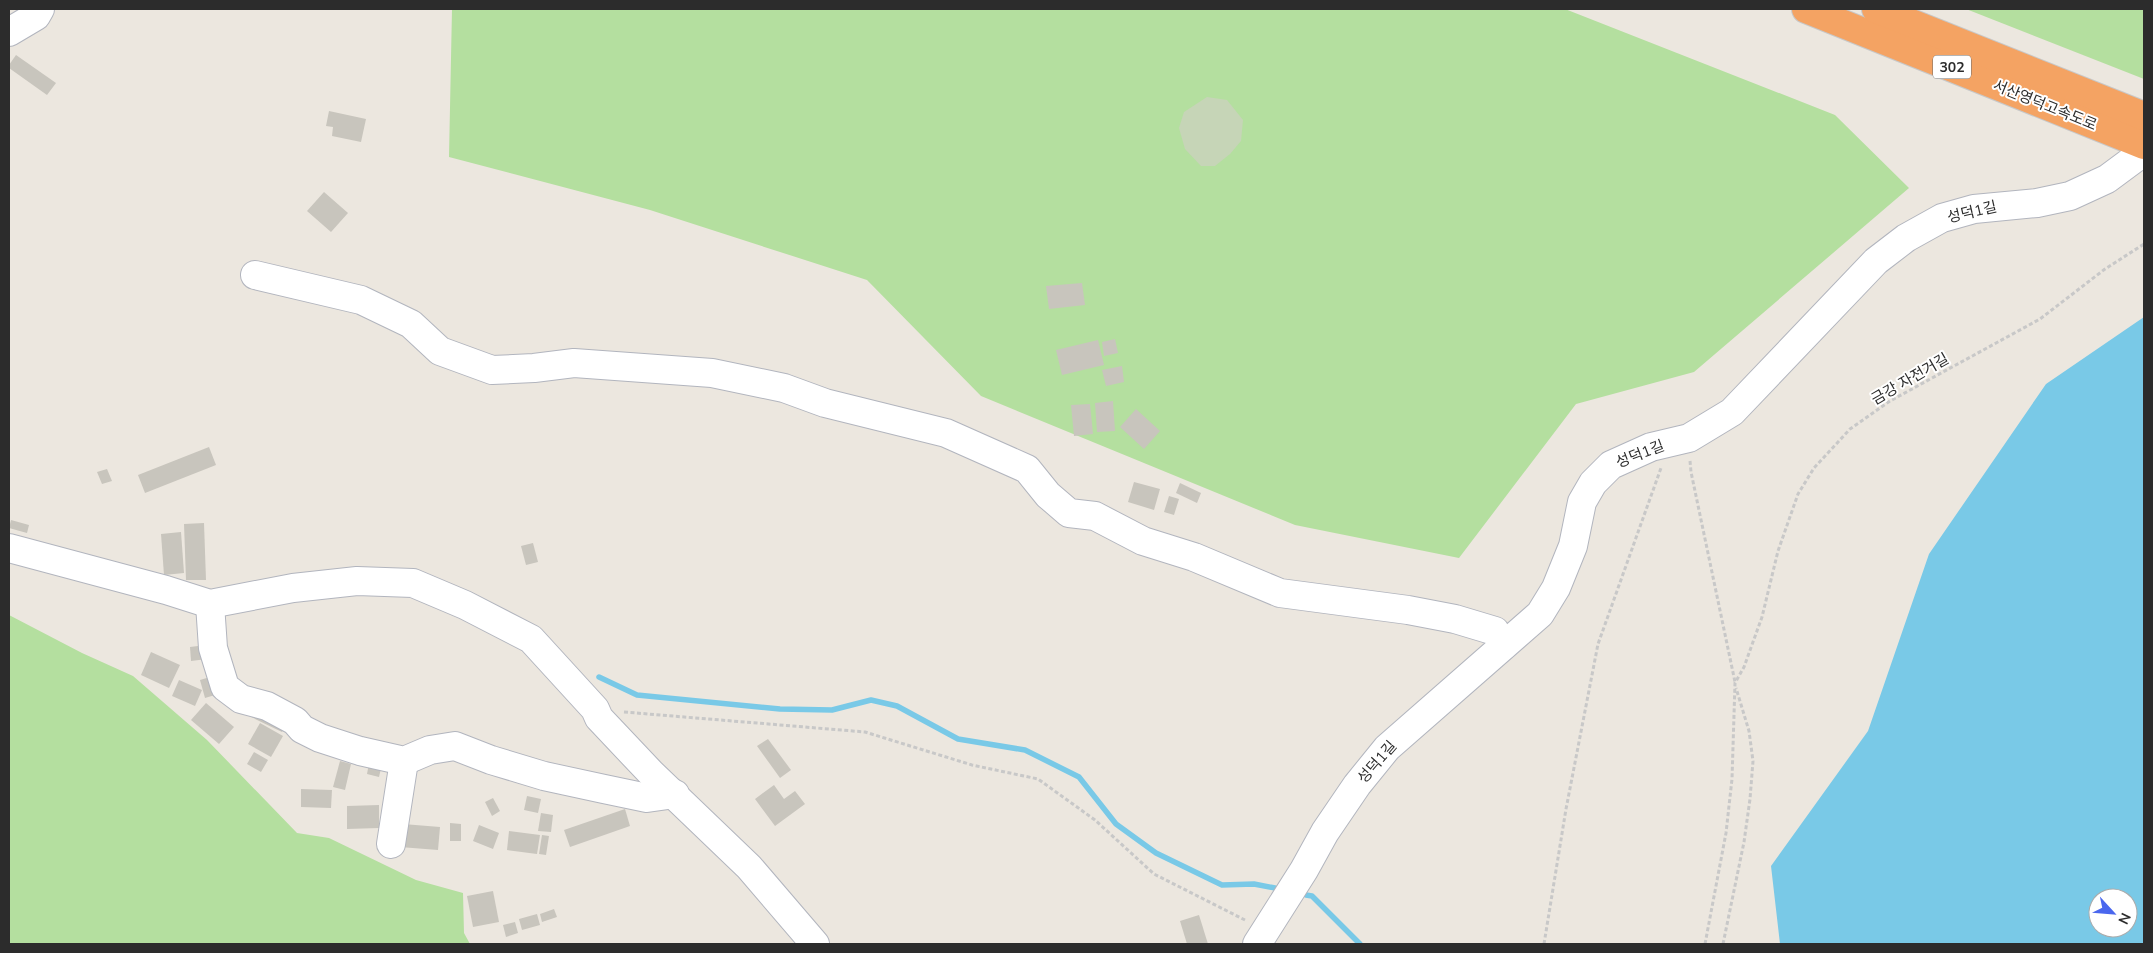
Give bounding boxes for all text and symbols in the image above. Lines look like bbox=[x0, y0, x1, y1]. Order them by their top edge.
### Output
road number: 302 bbox=[1933, 56, 1971, 78]
street label: 서산영덕고속도로 bbox=[1990, 75, 2100, 135]
street label: 성덕1길 bbox=[1945, 197, 1999, 227]
street label: 금강 자전거길 bbox=[1867, 349, 1953, 409]
street label: 성덕1길 bbox=[1613, 436, 1667, 472]
street label: 성덕1길 bbox=[1353, 736, 1401, 788]
north arrow bbox=[2088, 888, 2138, 938]
text: N bbox=[2113, 910, 2135, 927]

